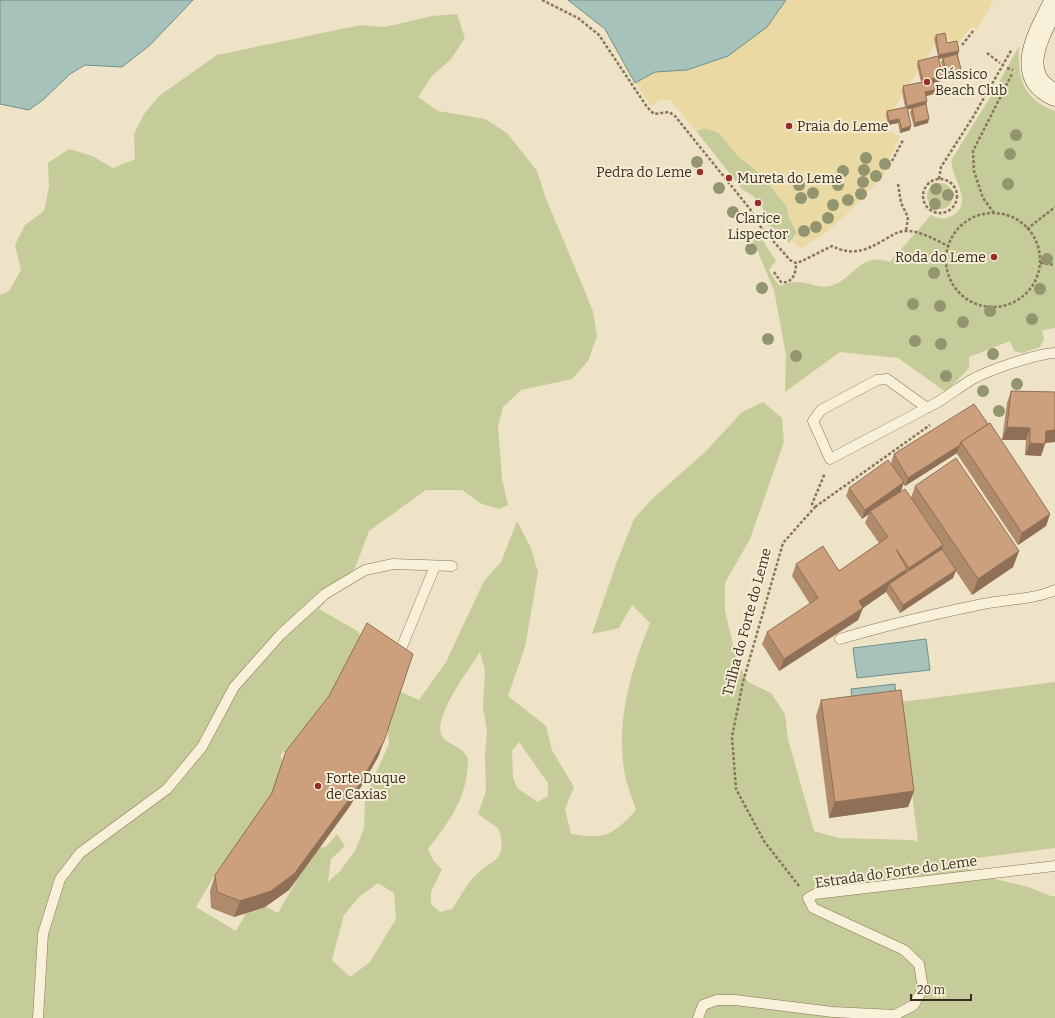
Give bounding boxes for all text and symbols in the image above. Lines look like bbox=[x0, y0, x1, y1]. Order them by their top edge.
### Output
place label: Clássico Beach Club bbox=[935, 66, 1007, 99]
marker: Clássico Beach Club bbox=[922, 77, 932, 87]
place label: Praia do Leme bbox=[797, 118, 888, 135]
marker: Praia do Leme bbox=[784, 121, 794, 131]
place label: Pedra do Leme bbox=[596, 164, 692, 181]
marker: Pedra do Leme bbox=[695, 167, 705, 177]
place label: Mureta do Leme bbox=[737, 170, 842, 187]
marker: Mureta do Leme bbox=[724, 173, 734, 183]
marker: Clarice Lispector bbox=[753, 198, 763, 208]
place label: Clarice Lispector bbox=[728, 210, 788, 243]
place label: Roda do Leme bbox=[895, 249, 986, 266]
marker: Roda do Leme bbox=[989, 252, 999, 262]
street label: Trilha do Forte do Leme bbox=[719, 546, 775, 698]
place label: Forte Duque de Caxias bbox=[326, 770, 406, 803]
marker: Forte Duque de Caxias bbox=[313, 781, 323, 791]
street label: Estrada do Forte do Leme bbox=[814, 852, 978, 892]
scale bar bbox=[911, 976, 971, 1002]
text: 20 m bbox=[917, 983, 946, 997]

